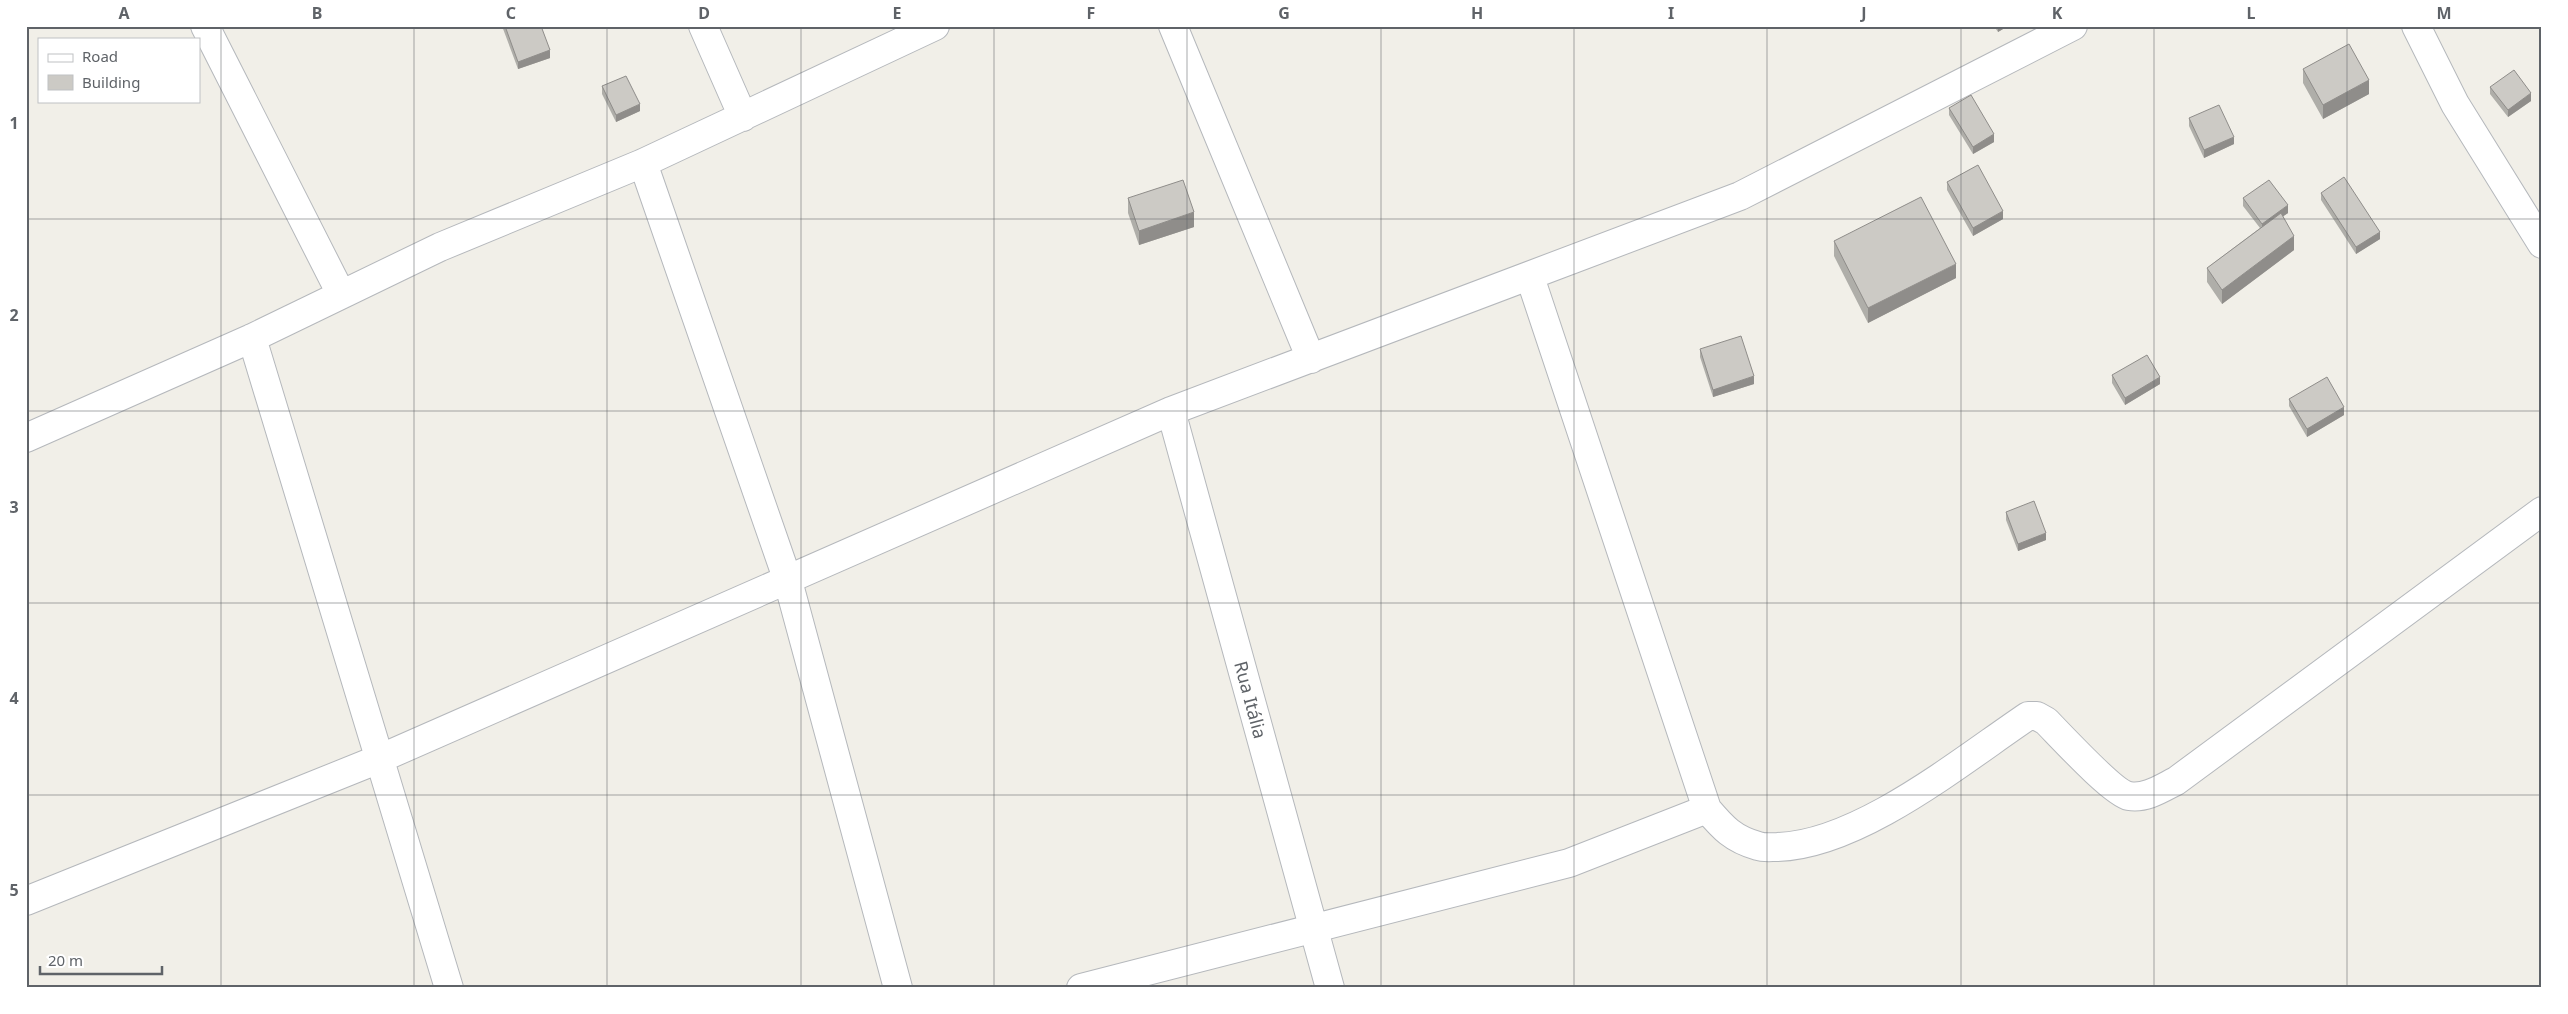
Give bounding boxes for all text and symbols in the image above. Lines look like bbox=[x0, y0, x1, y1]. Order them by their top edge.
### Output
text: A bbox=[118, 2, 130, 24]
text: B bbox=[312, 2, 322, 24]
text: C bbox=[506, 2, 516, 24]
text: D bbox=[698, 2, 710, 24]
text: E bbox=[893, 2, 902, 24]
text: F bbox=[1087, 2, 1095, 24]
text: G bbox=[1278, 2, 1290, 24]
text: H bbox=[1471, 2, 1483, 24]
text: I bbox=[1668, 2, 1674, 24]
text: J bbox=[1859, 2, 1867, 24]
text: K bbox=[2052, 2, 2063, 24]
text: L bbox=[2247, 2, 2256, 24]
text: M bbox=[2436, 2, 2452, 24]
legend bbox=[38, 38, 200, 102]
text: Road bbox=[82, 46, 118, 66]
text: Building bbox=[82, 72, 140, 92]
text: 1 bbox=[9, 112, 19, 134]
text: 2 bbox=[9, 304, 19, 326]
text: 3 bbox=[9, 496, 19, 518]
street label: Rua Itália bbox=[1229, 658, 1273, 741]
text: 4 bbox=[9, 687, 19, 709]
text: 5 bbox=[9, 879, 19, 901]
scale bar bbox=[40, 944, 162, 976]
text: 20 m bbox=[48, 950, 83, 970]

